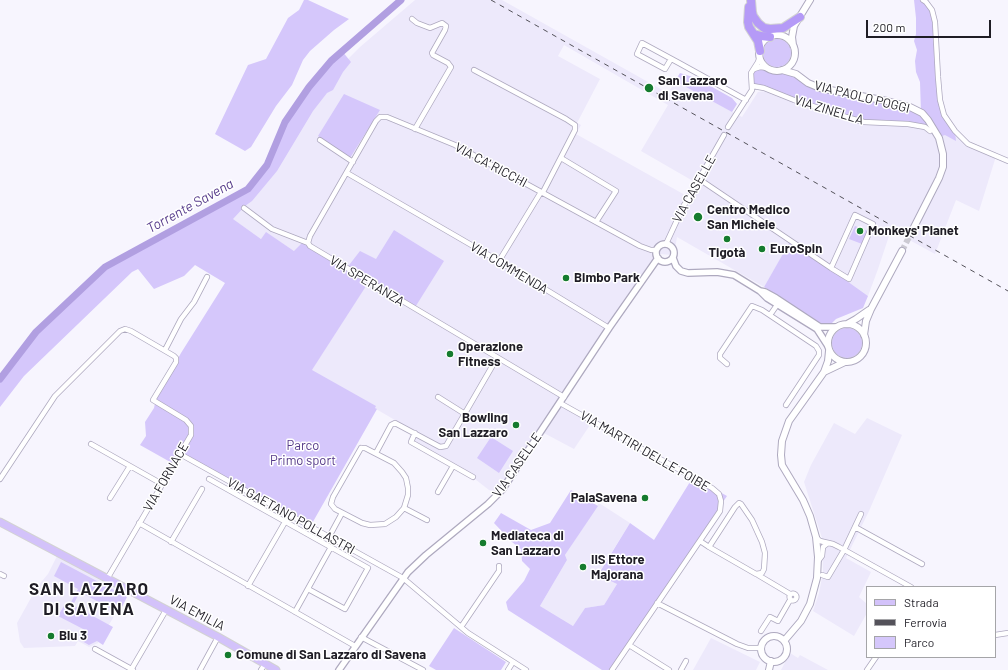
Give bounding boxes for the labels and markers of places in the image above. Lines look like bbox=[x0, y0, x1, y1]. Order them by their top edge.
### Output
place label: San Lazzaro di Savena bbox=[658, 73, 727, 104]
marker: San Lazzaro di Savena bbox=[643, 82, 655, 94]
place label: Centro Medico San Michele bbox=[707, 202, 790, 233]
marker: Centro Medico San Michele bbox=[692, 211, 704, 223]
place label: Monkeys' Planet bbox=[868, 223, 959, 239]
marker: Monkeys' Planet bbox=[855, 226, 865, 236]
marker: Tigotà bbox=[722, 234, 732, 244]
place label: EuroSpin bbox=[770, 241, 822, 257]
marker: EuroSpin bbox=[757, 244, 767, 254]
place label: Tigotà bbox=[709, 245, 745, 261]
place label: Bimbo Park bbox=[574, 270, 640, 286]
marker: Bimbo Park bbox=[561, 273, 571, 283]
place label: Operazione Fitness bbox=[458, 339, 523, 370]
marker: Operazione Fitness bbox=[445, 349, 455, 359]
place label: Bowling San Lazzaro bbox=[439, 410, 508, 441]
marker: Bowling San Lazzaro bbox=[511, 420, 521, 430]
place label: PalaSavena bbox=[571, 490, 637, 506]
marker: PalaSavena bbox=[640, 493, 650, 503]
place label: Mediateca di San Lazzaro bbox=[491, 528, 564, 559]
marker: Mediateca di San Lazzaro bbox=[478, 538, 488, 548]
place label: IIS Ettore Majorana bbox=[591, 552, 645, 583]
marker: IIS Ettore Majorana bbox=[578, 562, 588, 572]
place label: Blu 3 bbox=[59, 628, 87, 644]
marker: Blu 3 bbox=[46, 631, 56, 641]
place label: Comune di San Lazzaro di Savena bbox=[236, 647, 426, 663]
marker: Comune di San Lazzaro di Savena bbox=[223, 650, 233, 660]

